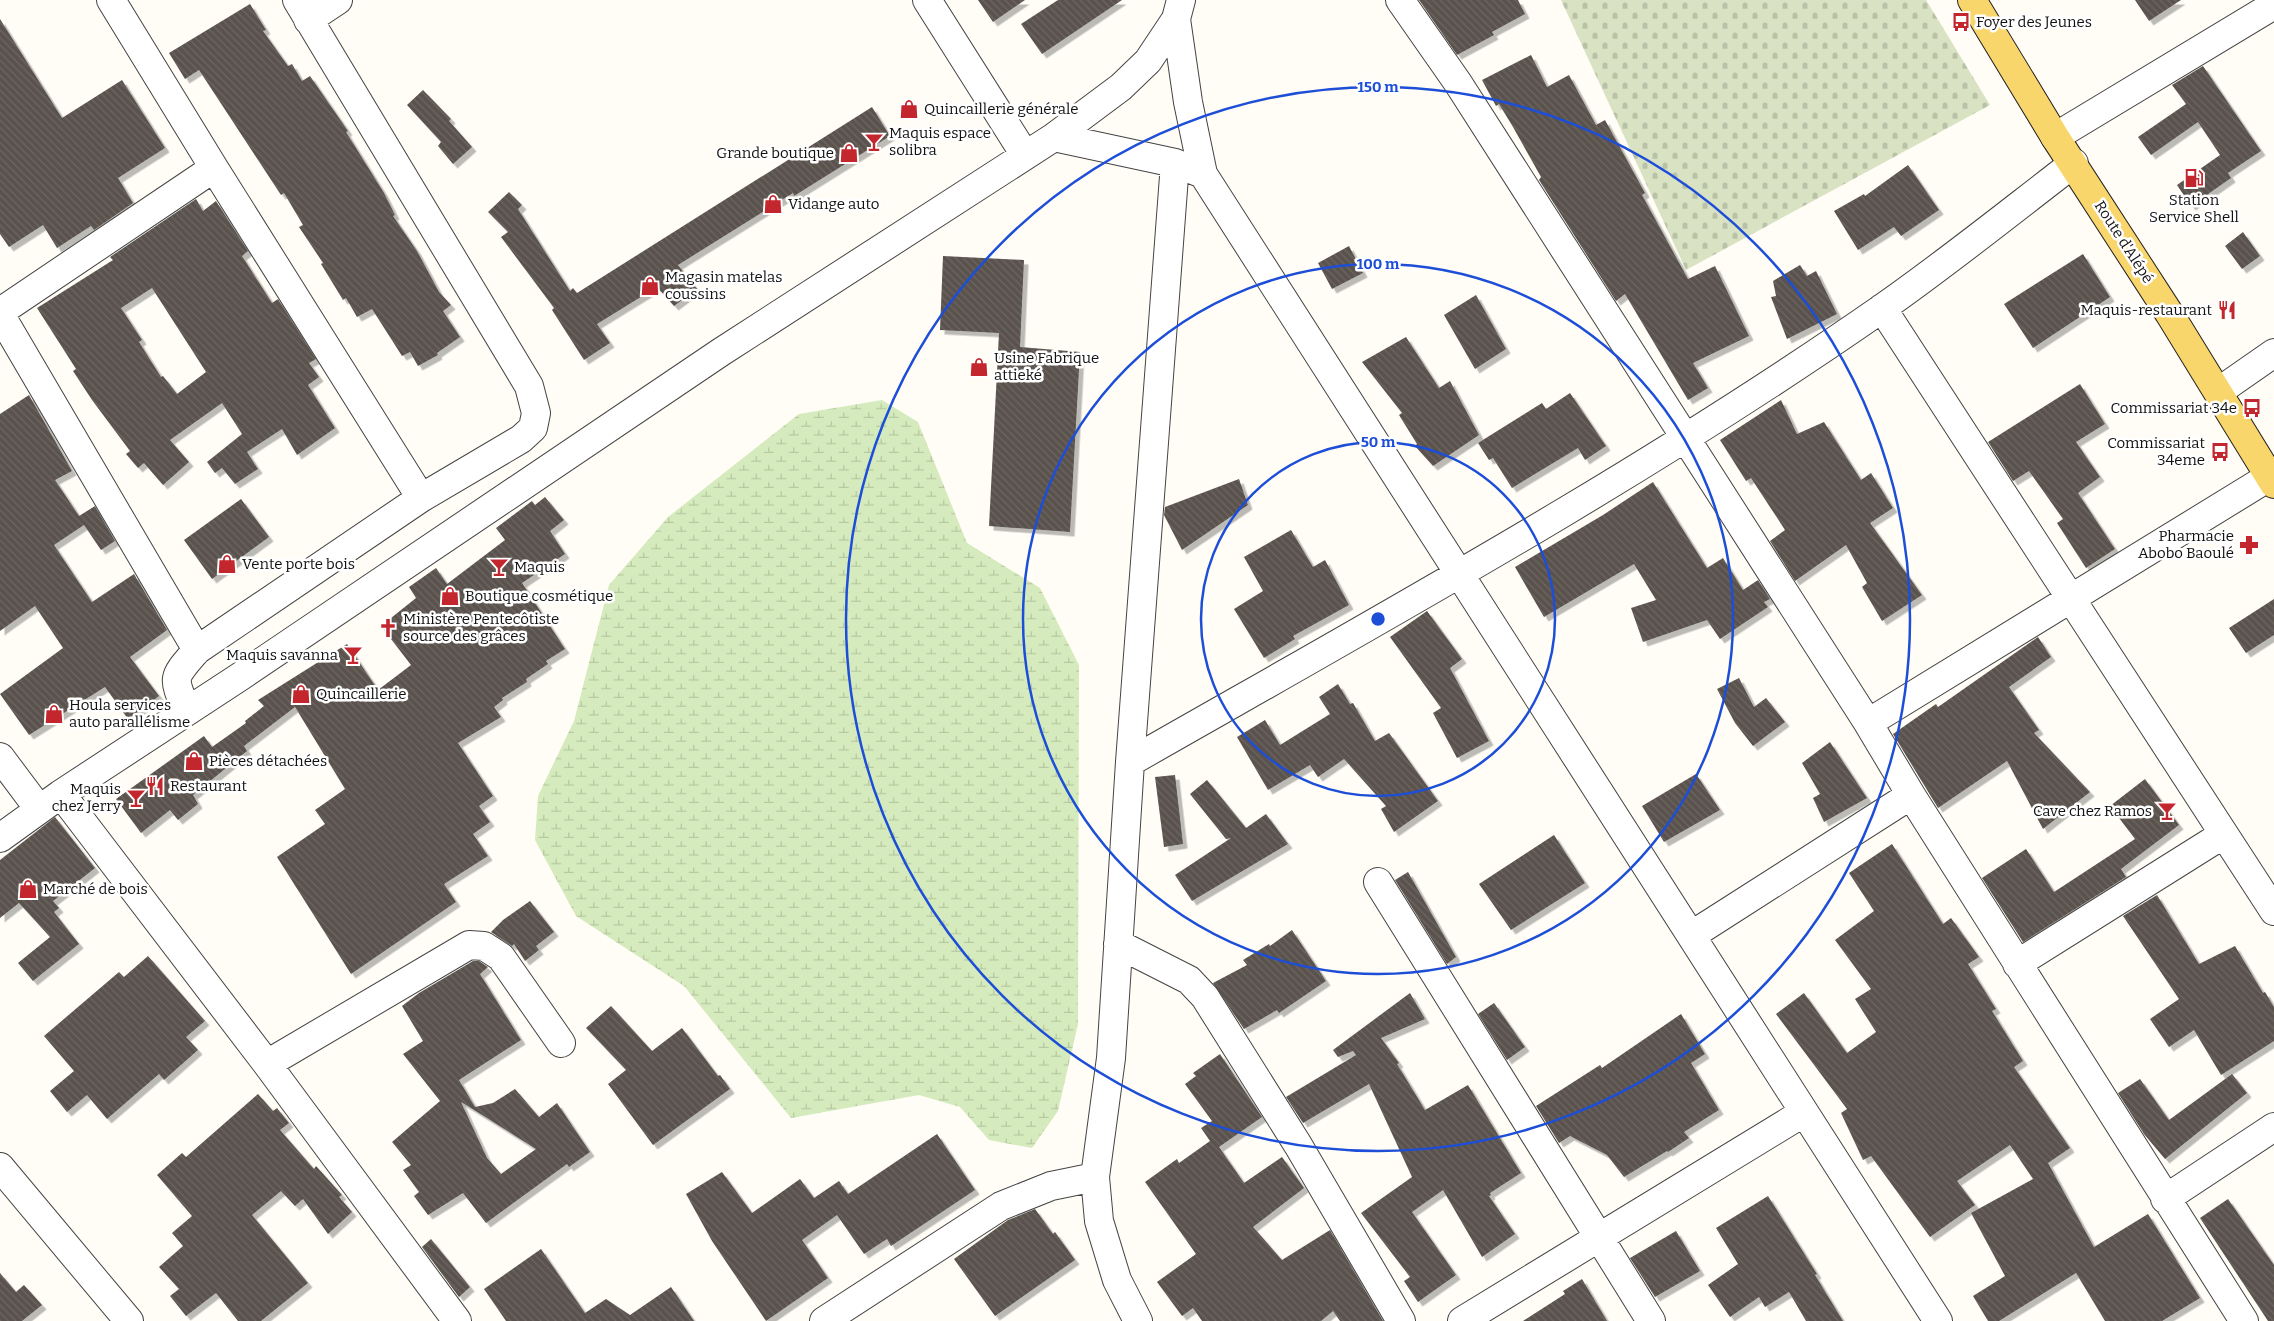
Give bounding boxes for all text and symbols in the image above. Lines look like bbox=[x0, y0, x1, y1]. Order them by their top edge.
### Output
bus stop icon: Foyer des Jeunes bbox=[1950, 11, 1972, 33]
place label: Foyer des Jeunes bbox=[1976, 13, 2092, 31]
text: 150 m bbox=[1357, 78, 1399, 96]
shop icon: Quincaillerie générale bbox=[898, 98, 920, 120]
place label: Quincaillerie générale bbox=[924, 100, 1078, 118]
place label: Maquis espace solibra bbox=[889, 124, 991, 159]
bar icon: Maquis espace solibra bbox=[863, 131, 885, 153]
shop icon: Grande boutique bbox=[838, 142, 860, 164]
place label: Grande boutique bbox=[716, 144, 834, 162]
fuel station icon: Station Service Shell bbox=[2183, 167, 2205, 189]
place label: Station Service Shell bbox=[2149, 191, 2239, 226]
shop icon: Vidange auto bbox=[762, 193, 784, 215]
place label: Vidange auto bbox=[788, 195, 879, 213]
street label: Route d'Alépé bbox=[2091, 197, 2157, 287]
text: 100 m bbox=[1357, 255, 1400, 273]
place label: Magasin matelas coussins bbox=[665, 268, 782, 303]
shop icon: Magasin matelas coussins bbox=[639, 275, 661, 297]
restaurant icon: Maquis-restaurant bbox=[2216, 299, 2238, 321]
place label: Maquis-restaurant bbox=[2080, 301, 2213, 319]
place label: Usine Fabrique attieké bbox=[994, 349, 1099, 384]
shop icon: Usine Fabrique attieké bbox=[968, 356, 990, 378]
bus stop icon: Commissariat 34e bbox=[2241, 397, 2263, 419]
place label: Commissariat 34e bbox=[2111, 399, 2237, 417]
text: 50 m bbox=[1361, 433, 1396, 451]
place label: Commissariat 34eme bbox=[2107, 434, 2206, 469]
bus stop icon: Commissariat 34eme bbox=[2209, 441, 2231, 463]
place label: Pharmacie Abobo Baoulé bbox=[2138, 527, 2234, 562]
pharmacy icon: Pharmacie Abobo Baoulé bbox=[2238, 534, 2260, 556]
shop icon: Vente porte bois bbox=[216, 553, 238, 575]
place label: Vente porte bois bbox=[242, 555, 355, 573]
bar icon: Maquis bbox=[488, 556, 510, 578]
place label: Maquis bbox=[514, 558, 565, 576]
shop icon: Boutique cosmétique bbox=[439, 585, 461, 607]
place label: Boutique cosmétique bbox=[465, 587, 613, 605]
place label: Ministère Pentecôtiste source des grâces bbox=[403, 610, 559, 645]
centre of rings bbox=[1369, 610, 1387, 628]
church icon: Ministère Pentecôtiste source des grâces bbox=[377, 617, 399, 639]
bar icon: Maquis savanna bbox=[342, 644, 364, 666]
place label: Maquis savanna bbox=[226, 646, 338, 664]
shop icon: Quincaillerie bbox=[290, 683, 312, 705]
place label: Quincaillerie bbox=[316, 685, 406, 703]
place label: Houla services auto parallélisme bbox=[69, 696, 190, 731]
shop icon: Houla services auto parallélisme bbox=[43, 703, 65, 725]
shop icon: Pièces détachées bbox=[183, 750, 205, 772]
place label: Pièces détachées bbox=[209, 752, 327, 770]
restaurant icon: Restaurant bbox=[144, 775, 166, 797]
place label: Restaurant bbox=[170, 777, 248, 795]
place label: Maquis chez Jerry bbox=[52, 780, 121, 815]
bar icon: Maquis chez Jerry bbox=[125, 787, 147, 809]
bar icon: Cave chez Ramos bbox=[2156, 800, 2178, 822]
place label: Cave chez Ramos bbox=[2033, 802, 2152, 820]
shop icon: Marché de bois bbox=[17, 878, 39, 900]
place label: Marché de bois bbox=[43, 880, 148, 898]

